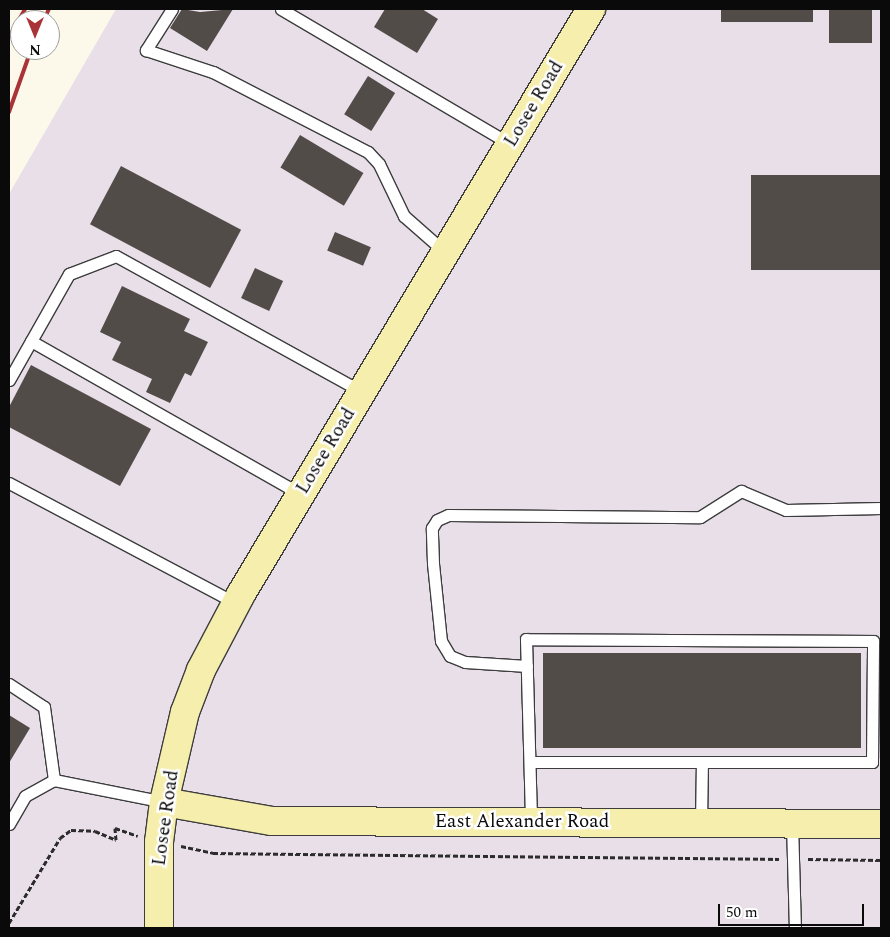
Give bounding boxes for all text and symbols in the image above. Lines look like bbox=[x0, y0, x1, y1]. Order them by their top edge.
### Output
north arrow bbox=[10, 10, 60, 60]
text: N bbox=[29, 39, 41, 60]
street label: Losee Road bbox=[499, 57, 569, 151]
street label: Losee Road bbox=[291, 404, 361, 498]
street label: Losee Road bbox=[148, 769, 184, 867]
street label: East Alexander Road bbox=[435, 811, 609, 833]
scale bar bbox=[720, 894, 866, 926]
text: 50 m bbox=[726, 901, 758, 924]

